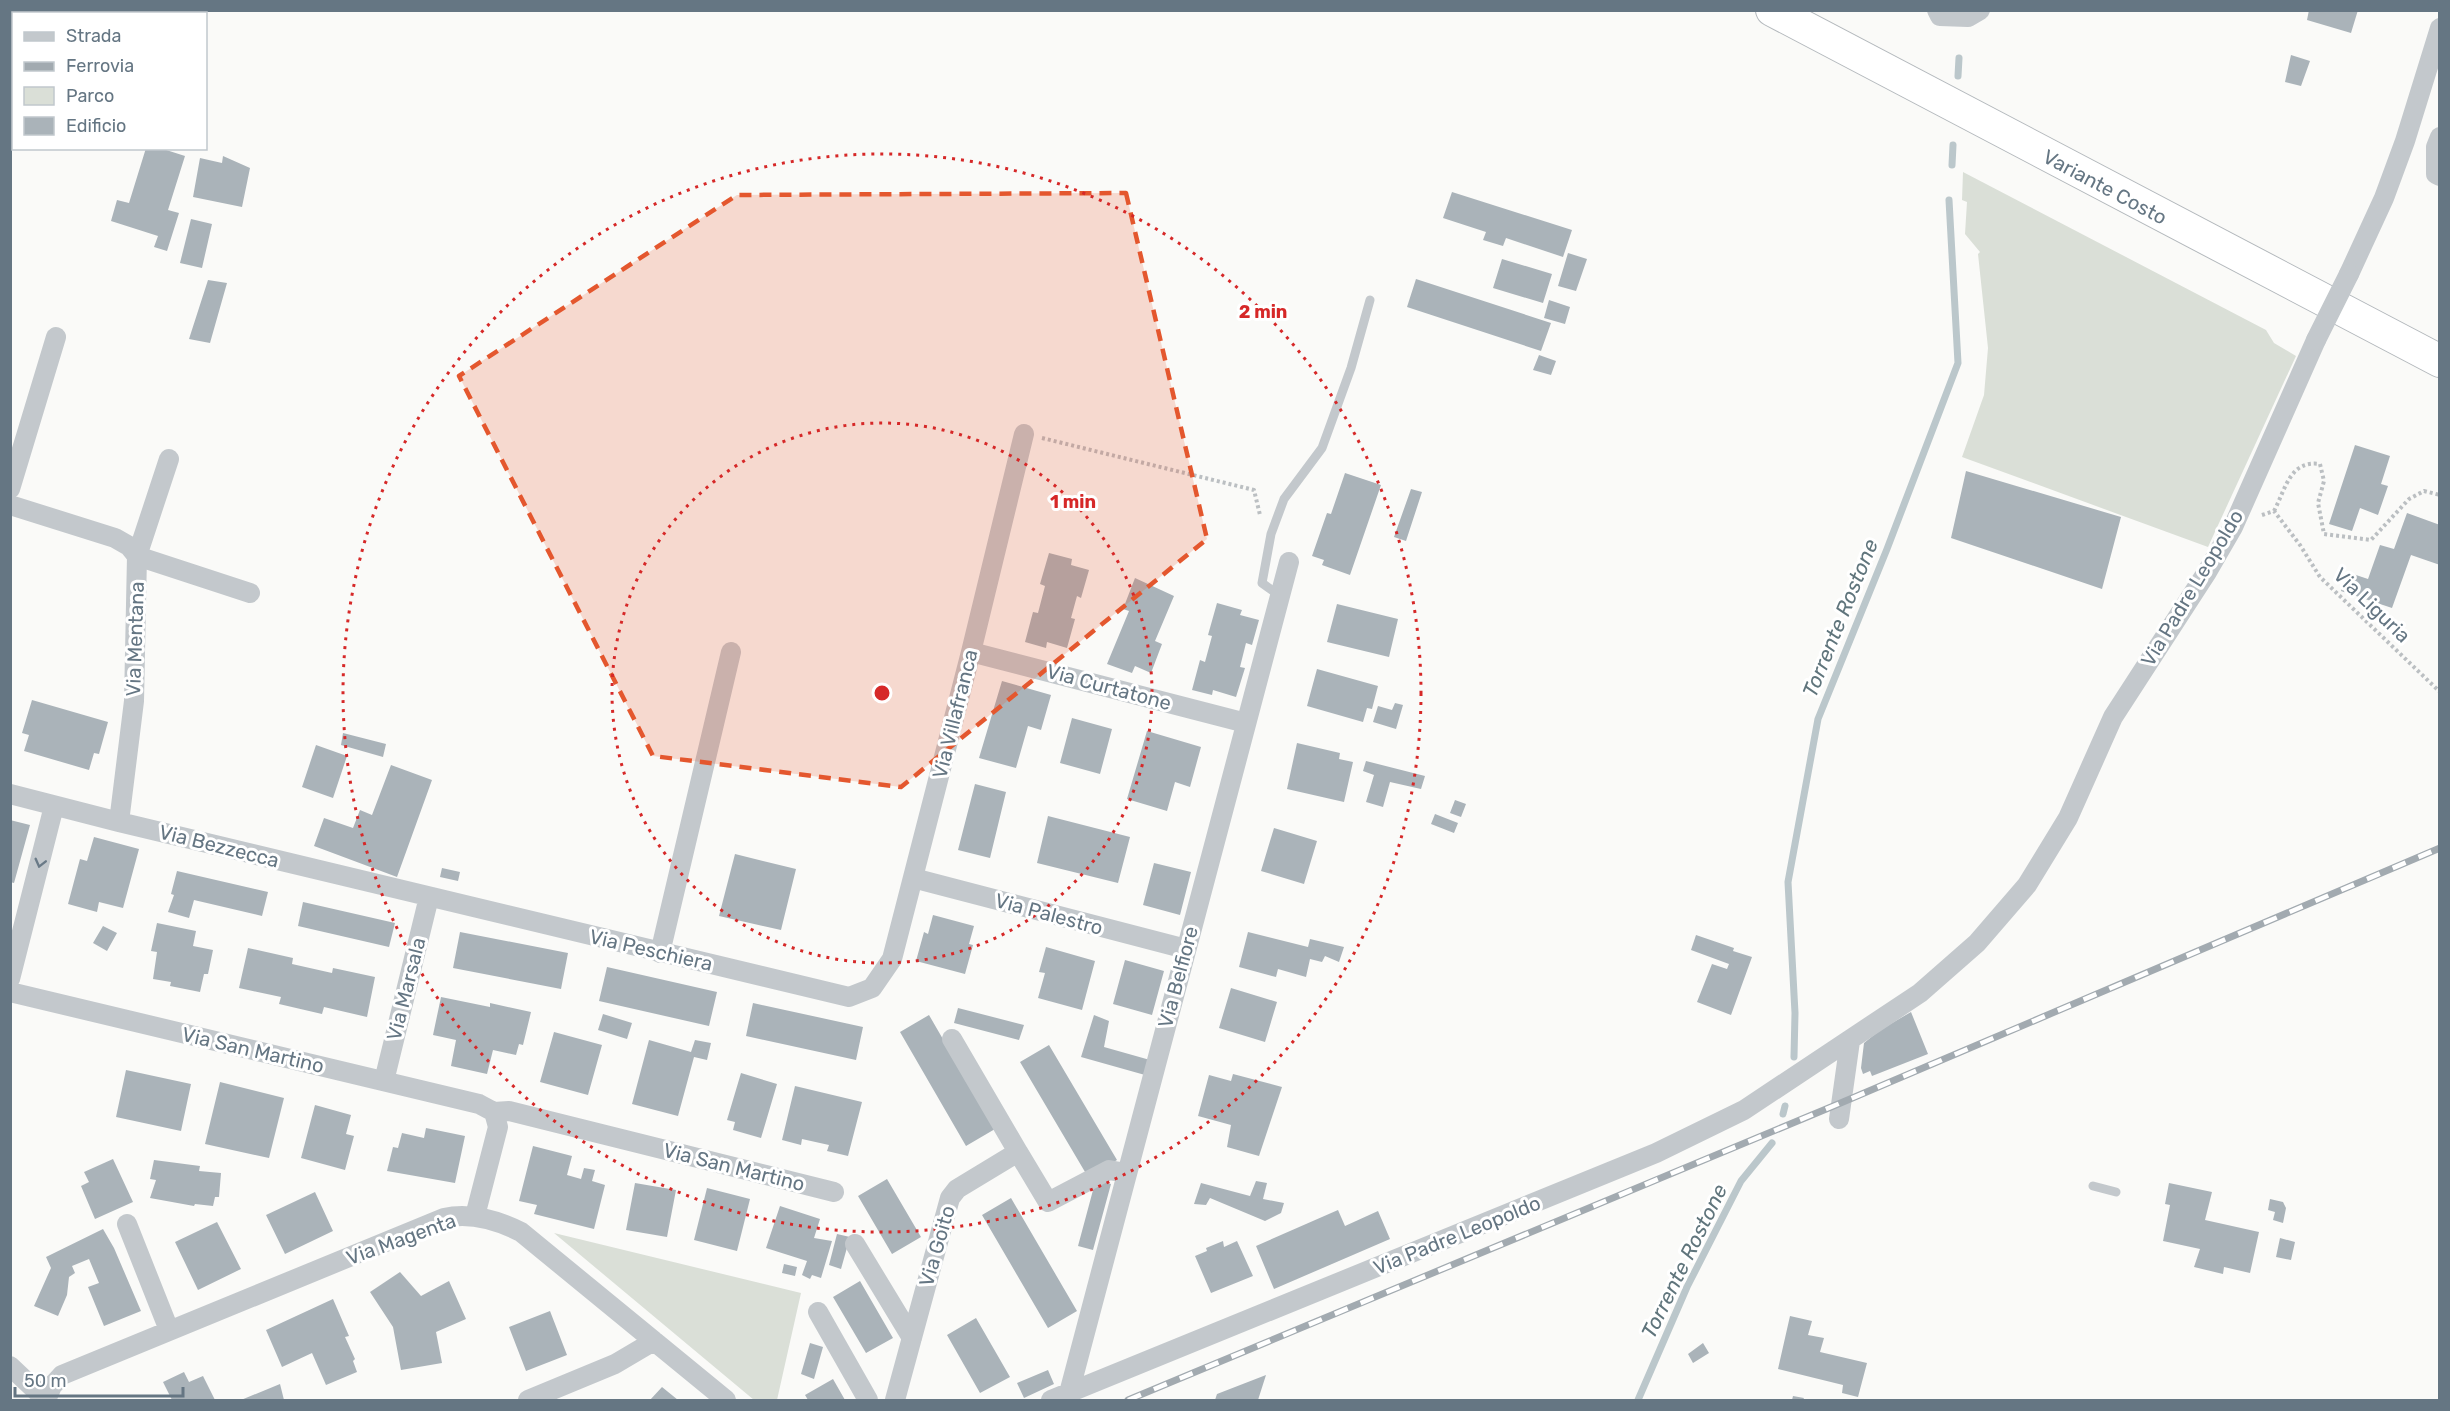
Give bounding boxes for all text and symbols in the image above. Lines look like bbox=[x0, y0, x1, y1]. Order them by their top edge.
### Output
legend bbox=[12, 12, 207, 150]
text: Strada bbox=[66, 25, 122, 47]
text: Ferrovia bbox=[66, 55, 134, 77]
text: Parco bbox=[66, 85, 114, 107]
text: Edificio bbox=[66, 115, 126, 137]
street label: Variante Costo bbox=[2039, 144, 2171, 230]
text: 2 min bbox=[1239, 301, 1287, 323]
text: 1 min bbox=[1050, 491, 1096, 513]
street label: Via Padre Leopoldo bbox=[2136, 505, 2248, 671]
water label: Torrente Rostone bbox=[1797, 535, 1883, 701]
street label: Via Liguria bbox=[2329, 563, 2415, 647]
street label: Via Mentana bbox=[121, 581, 149, 697]
street label: Via Villafranca bbox=[927, 647, 983, 781]
street label: Via Curtatone bbox=[1044, 659, 1174, 715]
centre of rings bbox=[872, 683, 892, 703]
street label: Via Bezzecca bbox=[156, 819, 282, 873]
one-way arrow bbox=[35, 857, 47, 868]
street label: Via Palestro bbox=[993, 888, 1105, 940]
street label: Via Peschiera bbox=[587, 924, 715, 976]
street label: Via Belfiore bbox=[1153, 924, 1203, 1030]
street label: Via Marsala bbox=[382, 935, 430, 1043]
street label: Via San Martino bbox=[180, 1022, 326, 1078]
street label: Via San Martino bbox=[661, 1138, 807, 1196]
water label: Torrente Rostone bbox=[1636, 1180, 1732, 1342]
street label: Via Padre Leopoldo bbox=[1370, 1190, 1544, 1280]
street label: Via Goito bbox=[914, 1203, 960, 1289]
street label: Via Magenta bbox=[343, 1208, 459, 1270]
scale bar bbox=[15, 1360, 183, 1398]
text: 50 m bbox=[24, 1370, 67, 1392]

